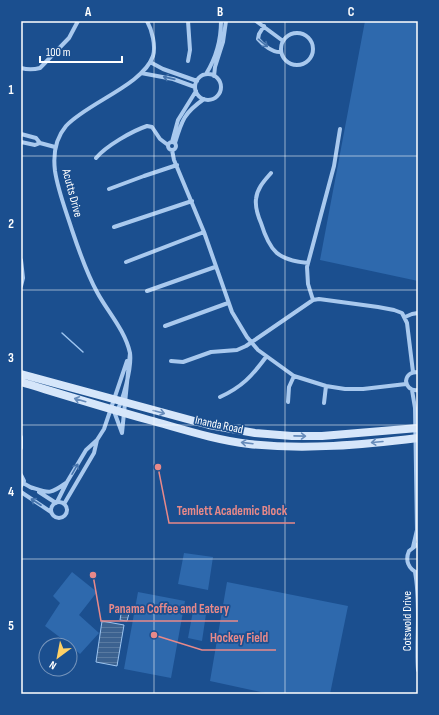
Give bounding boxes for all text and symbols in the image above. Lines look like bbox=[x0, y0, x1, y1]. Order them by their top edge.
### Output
text: A bbox=[84, 4, 92, 20]
text: B bbox=[217, 4, 223, 20]
text: C bbox=[348, 4, 355, 20]
scale bar bbox=[40, 38, 122, 64]
one-way arrow bbox=[258, 38, 268, 47]
text: 100 m bbox=[46, 45, 71, 60]
one-way arrow bbox=[162, 74, 175, 82]
text: 1 bbox=[8, 82, 14, 98]
street label: Acutts Drive bbox=[58, 166, 86, 219]
text: 2 bbox=[8, 216, 14, 232]
text: 3 bbox=[8, 350, 14, 366]
one-way arrow bbox=[74, 396, 87, 403]
one-way arrow bbox=[152, 409, 165, 416]
street label: Inanda Road bbox=[194, 413, 244, 437]
one-way arrow bbox=[293, 433, 306, 440]
one-way arrow bbox=[371, 438, 384, 446]
one-way arrow bbox=[241, 439, 254, 447]
one-way arrow bbox=[71, 463, 79, 475]
text: 4 bbox=[8, 484, 14, 500]
one-way arrow bbox=[31, 498, 42, 506]
callout: Temlett Academic Block bbox=[169, 498, 295, 523]
text: Temlett Academic Block bbox=[177, 503, 288, 519]
street label: Cotswold Drive bbox=[400, 591, 415, 651]
callout: Panama Coffee and Eatery bbox=[101, 596, 238, 621]
text: Panama Coffee and Eatery bbox=[109, 601, 230, 617]
text: 5 bbox=[8, 618, 14, 634]
callout: Hockey Field bbox=[202, 625, 276, 650]
text: Hockey Field bbox=[210, 630, 268, 646]
north arrow bbox=[38, 637, 78, 677]
text: N bbox=[47, 658, 59, 672]

